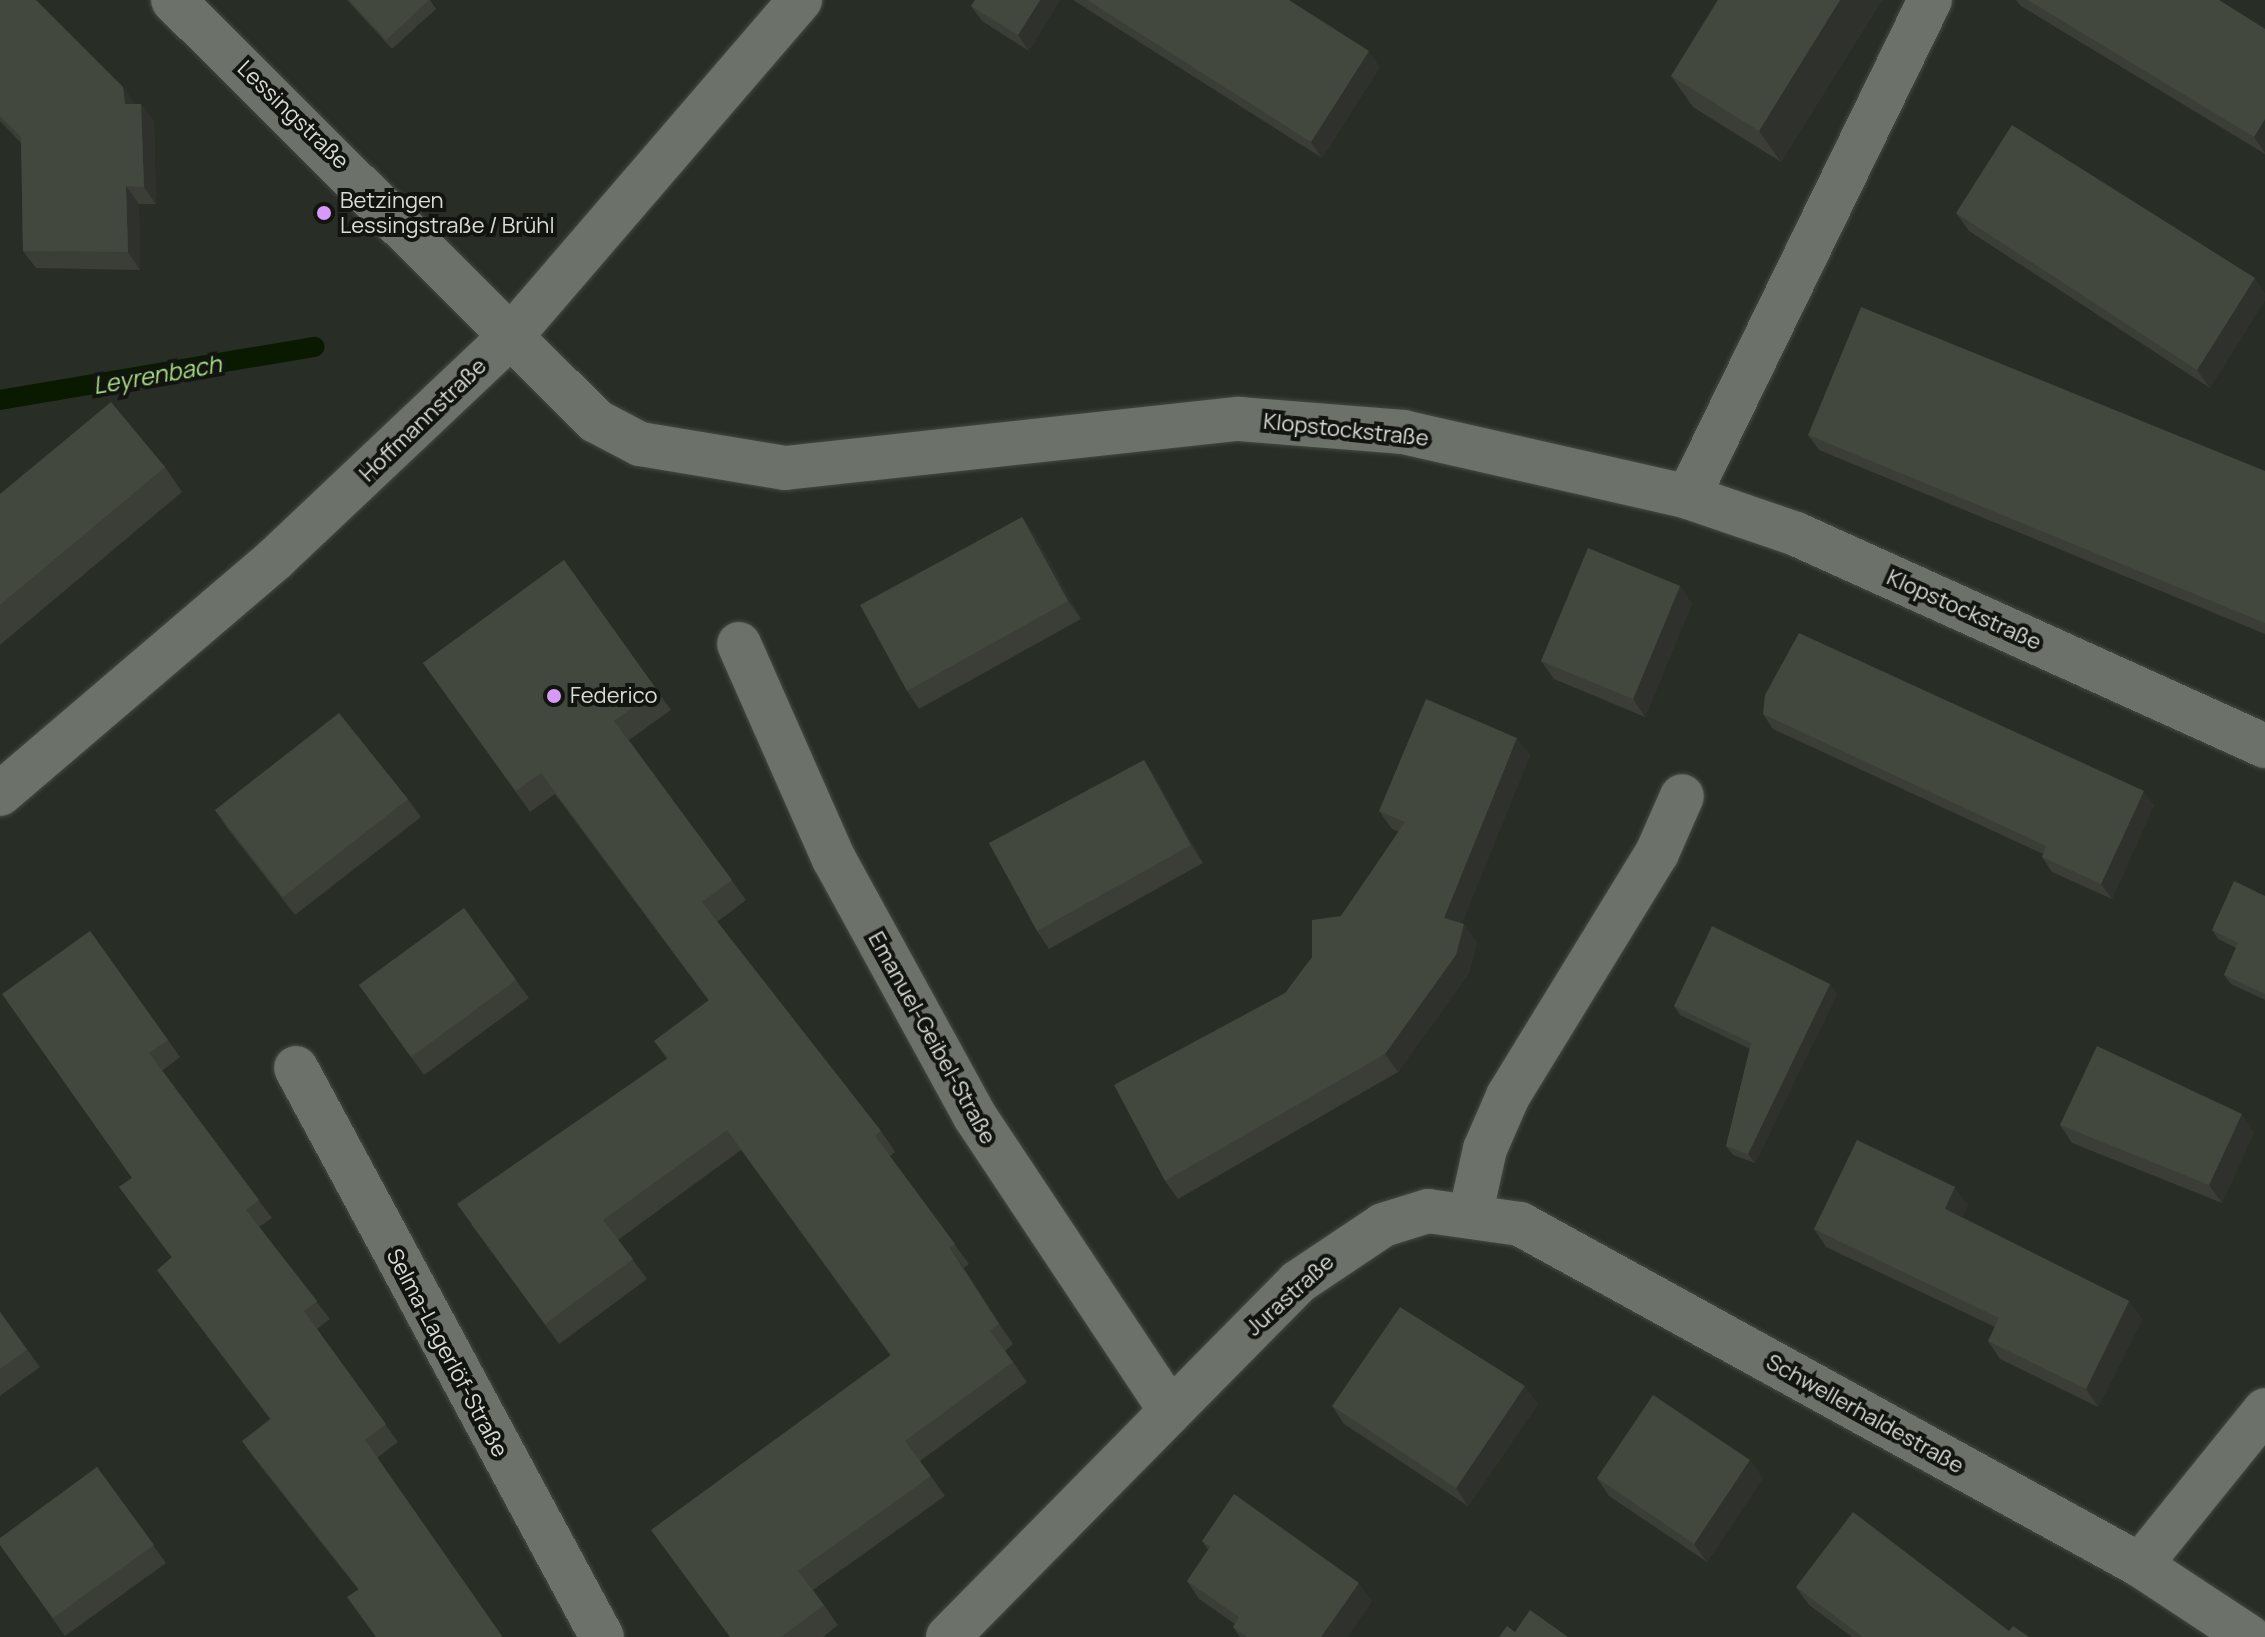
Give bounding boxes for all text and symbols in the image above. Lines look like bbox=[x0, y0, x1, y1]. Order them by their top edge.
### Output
street label: Lessingstraße bbox=[232, 55, 354, 175]
place label: Betzingen Lessingstraße / Brühl bbox=[340, 187, 555, 238]
marker: Betzingen Lessingstraße / Brühl bbox=[315, 204, 333, 222]
water label: Leyrenbach bbox=[90, 349, 224, 399]
street label: Hoffmannstraße bbox=[354, 353, 492, 487]
street label: Klopstockstraße bbox=[1262, 408, 1430, 452]
street label: Klopstockstraße bbox=[1883, 564, 2045, 656]
place label: Federico bbox=[570, 683, 657, 709]
marker: Federico bbox=[545, 687, 563, 705]
street label: Emanuel-Geibel-Straße bbox=[863, 927, 1001, 1149]
street label: Selma-Lagerlöf-Straße bbox=[381, 1244, 513, 1462]
street label: Jurastraße bbox=[1241, 1249, 1339, 1341]
street label: Schwellerhaldestraße bbox=[1762, 1349, 1968, 1479]

